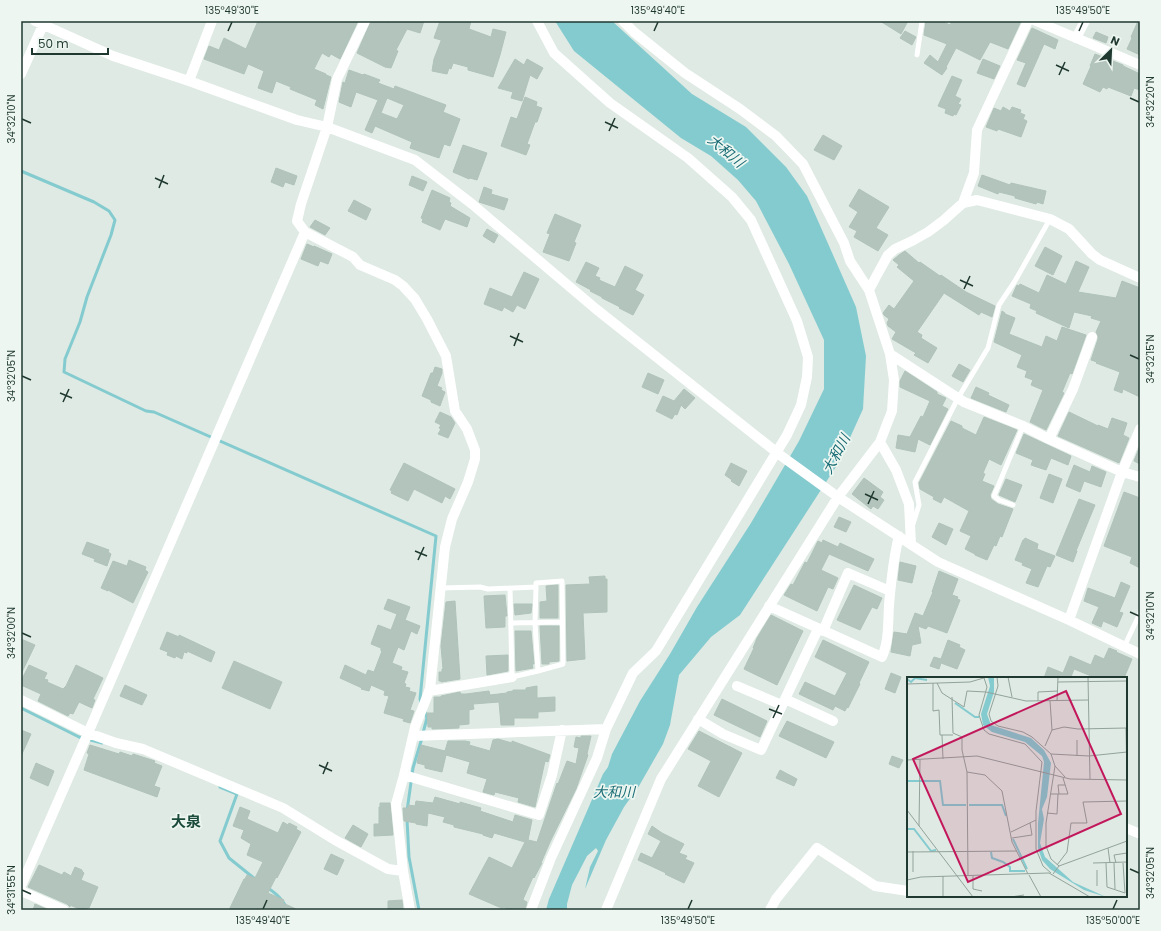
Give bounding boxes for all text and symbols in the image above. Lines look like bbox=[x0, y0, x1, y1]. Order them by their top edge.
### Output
text: 135°49'30"E bbox=[205, 3, 259, 18]
text: 135°49'40"E bbox=[631, 3, 685, 18]
text: 135°49'50"E bbox=[1056, 3, 1110, 18]
scale bar bbox=[32, 30, 108, 56]
north arrow bbox=[1091, 30, 1131, 70]
text: N bbox=[1108, 32, 1122, 50]
text: 50 m bbox=[38, 35, 69, 52]
text: 34°32'20"N bbox=[1143, 76, 1158, 128]
text: 34°32'10"N bbox=[4, 95, 19, 143]
water label: 大和川 bbox=[703, 130, 750, 173]
text: 34°32'15"N bbox=[1143, 335, 1158, 383]
text: 34°32'05"N bbox=[4, 350, 19, 402]
water label: 大和川 bbox=[817, 429, 856, 477]
text: 34°32'10"N bbox=[1143, 592, 1158, 640]
text: 34°32'00"N bbox=[4, 607, 19, 659]
inset map bbox=[907, 677, 1127, 897]
water label: 大和川 bbox=[593, 782, 637, 802]
district label: 大泉 bbox=[171, 811, 201, 832]
text: 34°32'05"N bbox=[1143, 847, 1158, 899]
text: 34°31'55"N bbox=[4, 865, 19, 915]
text: 135°49'40"E bbox=[236, 913, 290, 928]
text: 135°49'50"E bbox=[661, 913, 715, 928]
text: 135°50'00"E bbox=[1086, 913, 1140, 928]

